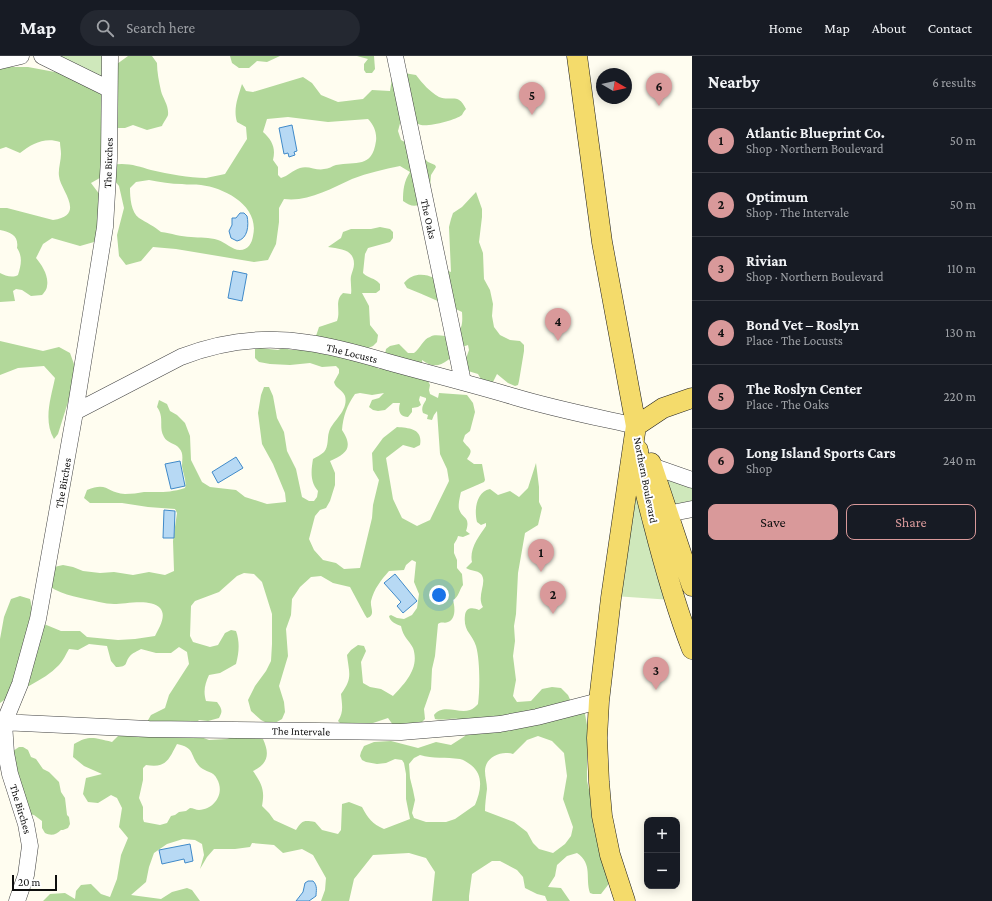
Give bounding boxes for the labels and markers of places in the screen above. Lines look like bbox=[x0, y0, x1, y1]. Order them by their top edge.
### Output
pin: 6 bbox=[646, 73, 672, 106]
pin: 5 bbox=[519, 82, 545, 115]
pin: 4 bbox=[545, 308, 571, 341]
pin: 1 bbox=[528, 539, 554, 572]
pin: 2 bbox=[540, 581, 566, 614]
pin: 3 bbox=[643, 657, 669, 690]

